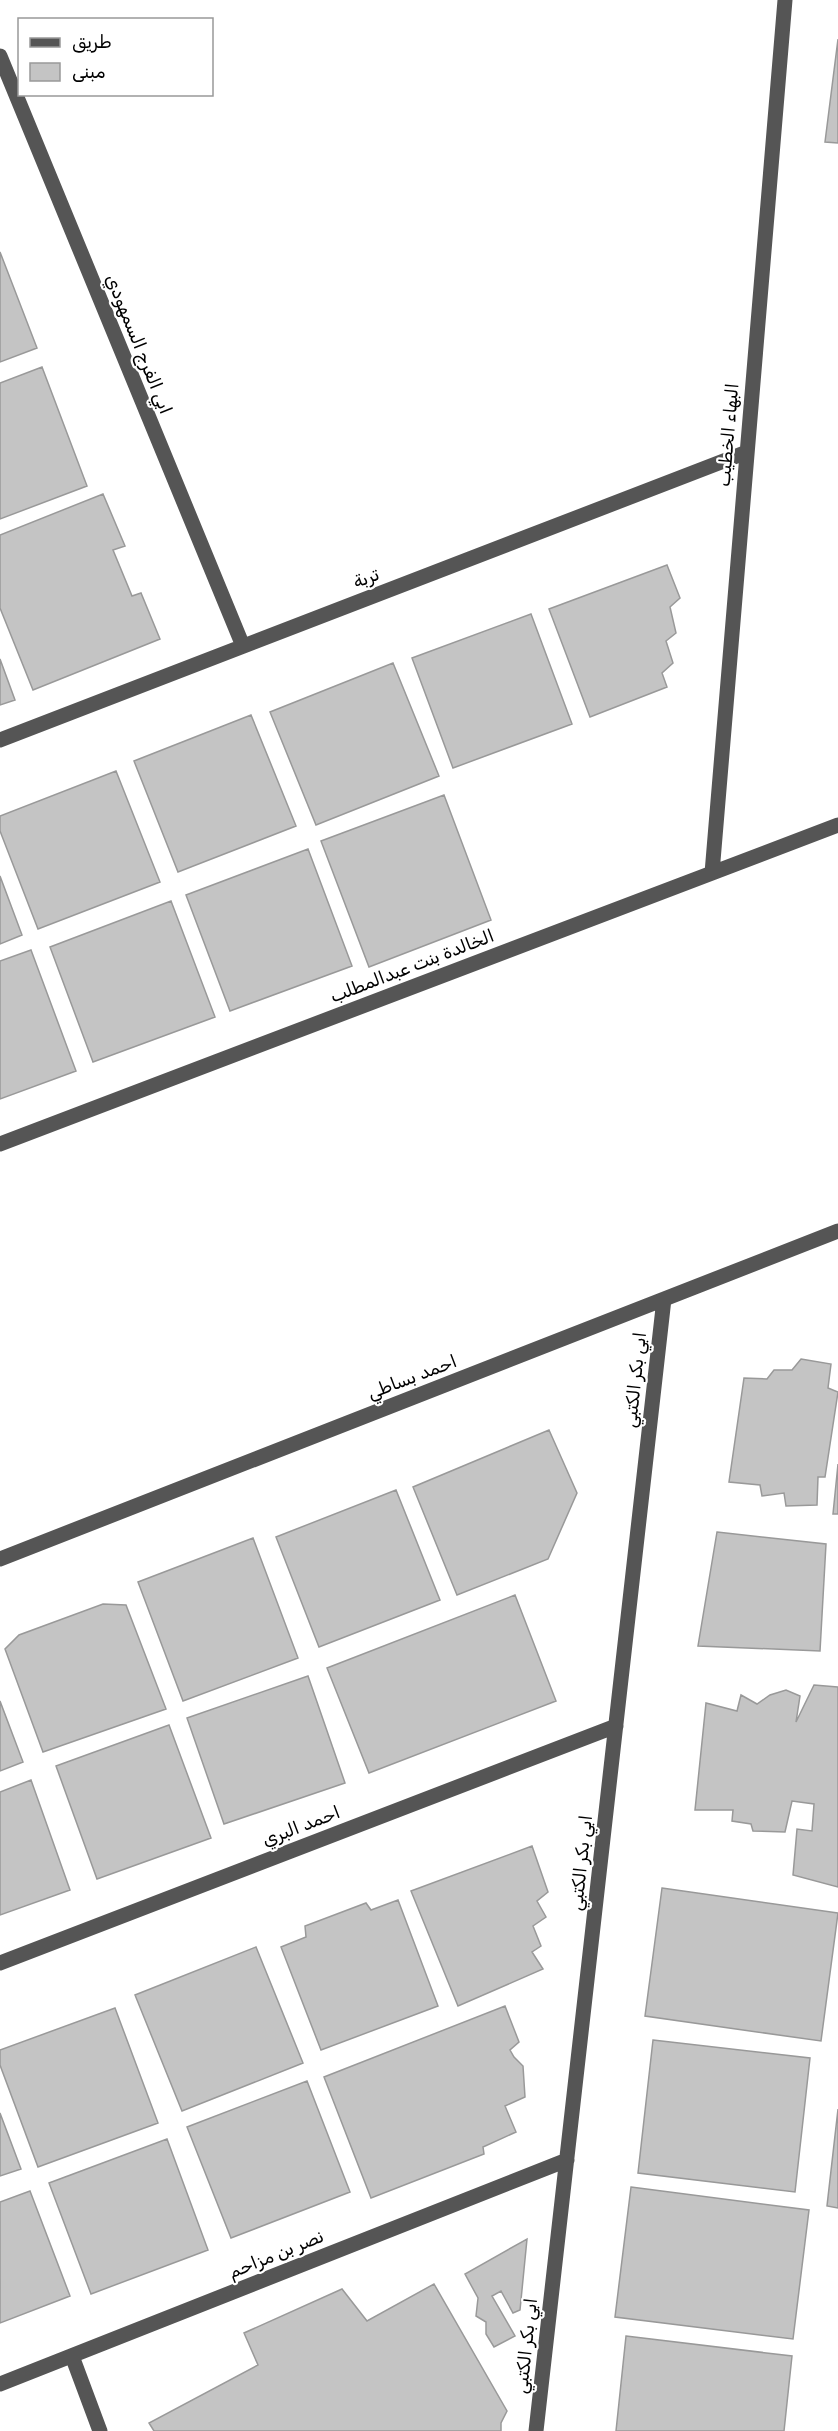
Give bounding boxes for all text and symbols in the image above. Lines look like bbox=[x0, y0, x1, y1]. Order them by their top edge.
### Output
legend bbox=[18, 18, 213, 96]
text: طريق bbox=[72, 31, 112, 53]
text: مبنى bbox=[72, 61, 106, 83]
street label: ابي الفرج السمهودي bbox=[99, 271, 177, 418]
street label: البهاء الخطيب bbox=[713, 382, 743, 488]
street label: تربة bbox=[350, 563, 382, 593]
street label: الخالدة بنت عبدالمطلب bbox=[327, 925, 497, 1007]
street label: ابي بكر الكتبي bbox=[619, 1331, 653, 1429]
street label: احمد بساطي bbox=[364, 1350, 461, 1406]
street label: احمد البري bbox=[259, 1801, 343, 1852]
street label: ابي بكر الكتبي bbox=[565, 1814, 599, 1912]
street label: نصر بن مزاحم bbox=[225, 2225, 327, 2284]
street label: ابي بكر الكتبي bbox=[510, 2297, 544, 2395]

